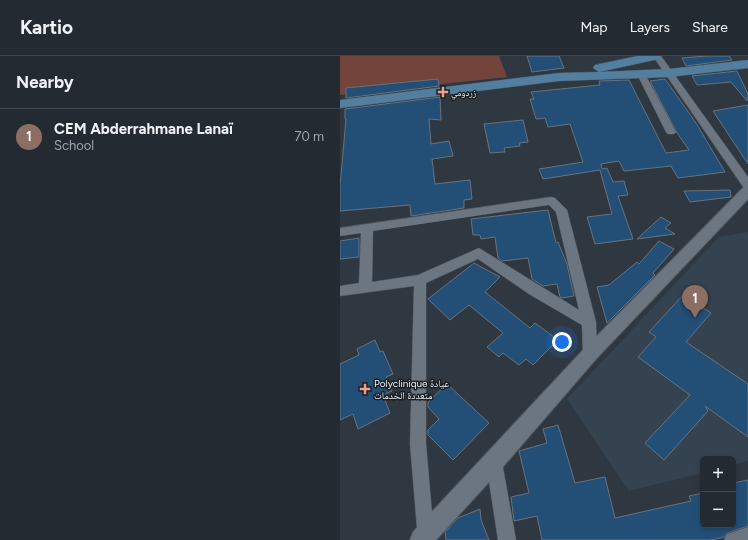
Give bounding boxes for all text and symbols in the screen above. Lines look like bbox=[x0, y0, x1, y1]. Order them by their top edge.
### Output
text: Kartio bbox=[20, 16, 73, 39]
text: Map bbox=[580, 19, 608, 36]
text: Layers bbox=[630, 19, 670, 36]
text: Share bbox=[692, 19, 728, 36]
text: Nearby bbox=[16, 72, 74, 92]
marker: زردومي bbox=[438, 87, 448, 97]
place label: زردومي bbox=[451, 87, 477, 100]
text: CEM Abderrahmane Lanaï bbox=[54, 120, 233, 138]
text: 1 bbox=[26, 129, 32, 144]
text: 70 m bbox=[294, 129, 324, 144]
text: School bbox=[54, 138, 94, 153]
pin: 1 bbox=[682, 285, 708, 318]
your location bbox=[552, 332, 572, 352]
place label: Polyclinique عيادة متعددة الخدمات bbox=[374, 377, 449, 402]
marker: Polyclinique عيادة متعددة الخدمات bbox=[359, 383, 371, 395]
map controls bbox=[700, 456, 736, 528]
button: + bbox=[700, 456, 736, 492]
button: − bbox=[700, 492, 736, 528]

